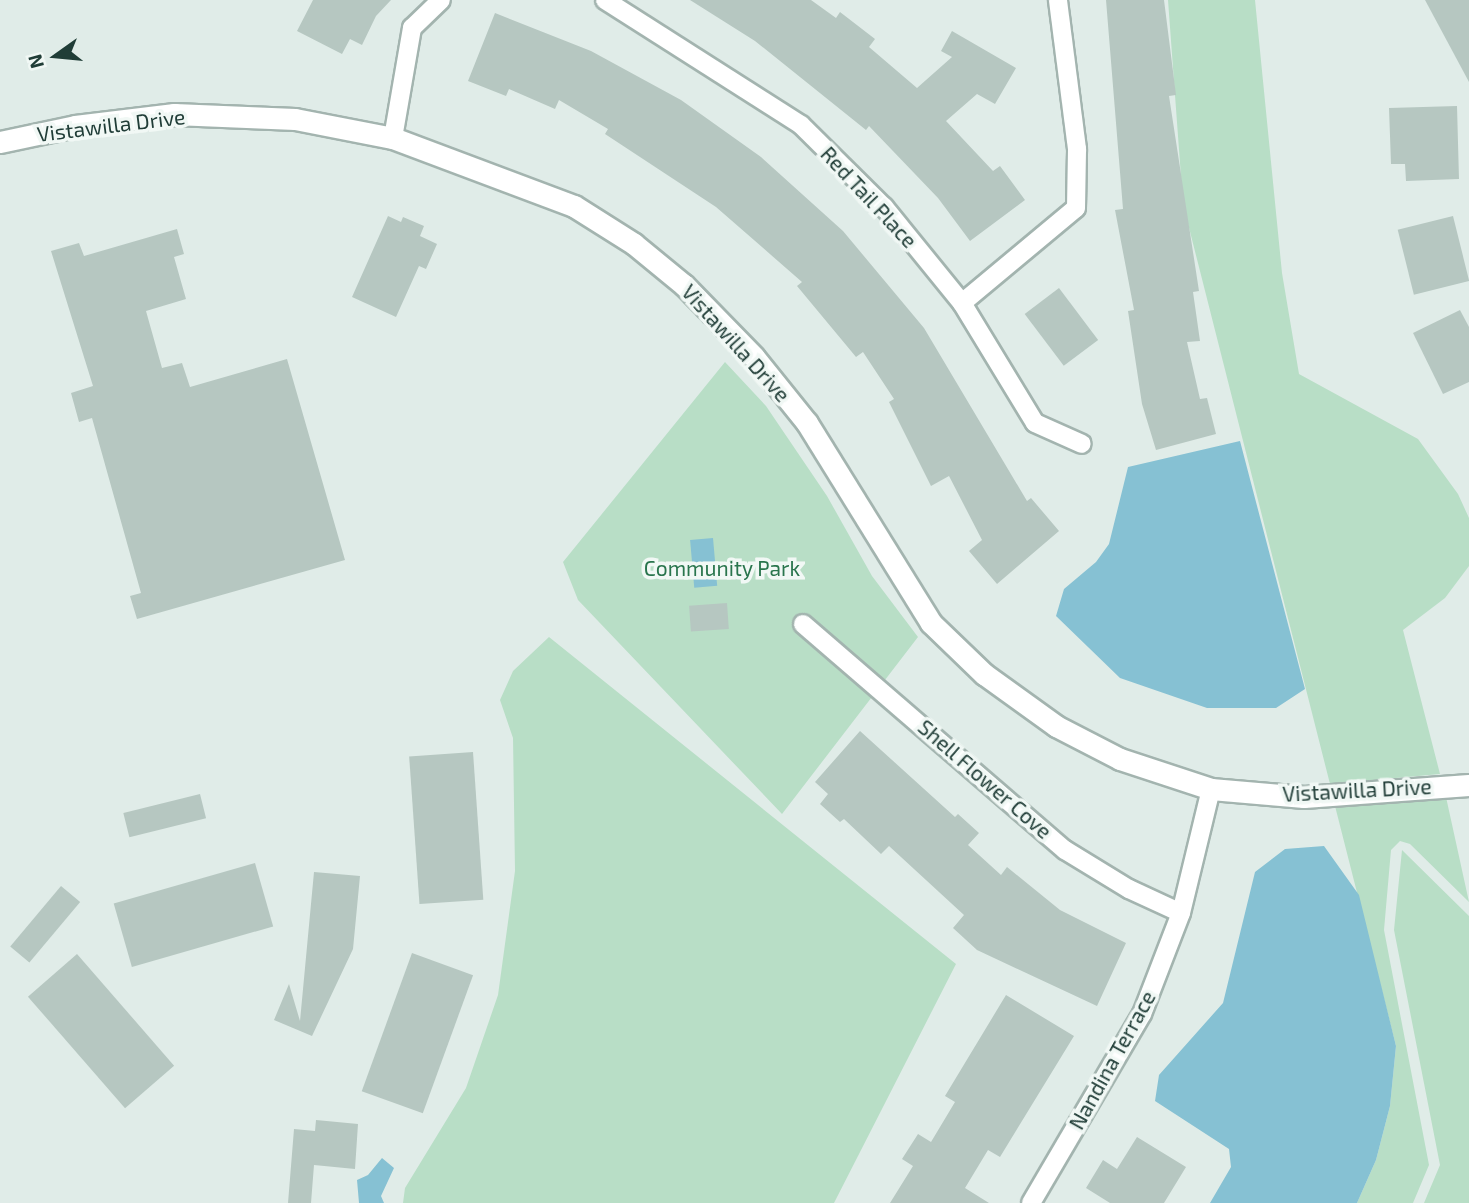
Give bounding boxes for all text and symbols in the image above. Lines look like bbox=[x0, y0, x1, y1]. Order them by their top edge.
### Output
north arrow bbox=[21, 21, 91, 91]
text: N bbox=[22, 52, 48, 71]
street label: Vistawilla Drive bbox=[35, 103, 187, 147]
street label: Red Tail Place bbox=[815, 141, 923, 253]
street label: Vistawilla Drive bbox=[677, 279, 795, 407]
park label: Community Park bbox=[644, 555, 800, 581]
street label: Shell Flower Cove bbox=[913, 714, 1057, 844]
street label: Vistawilla Drive bbox=[1282, 774, 1432, 806]
street label: Nandina Terrace bbox=[1063, 986, 1161, 1134]

